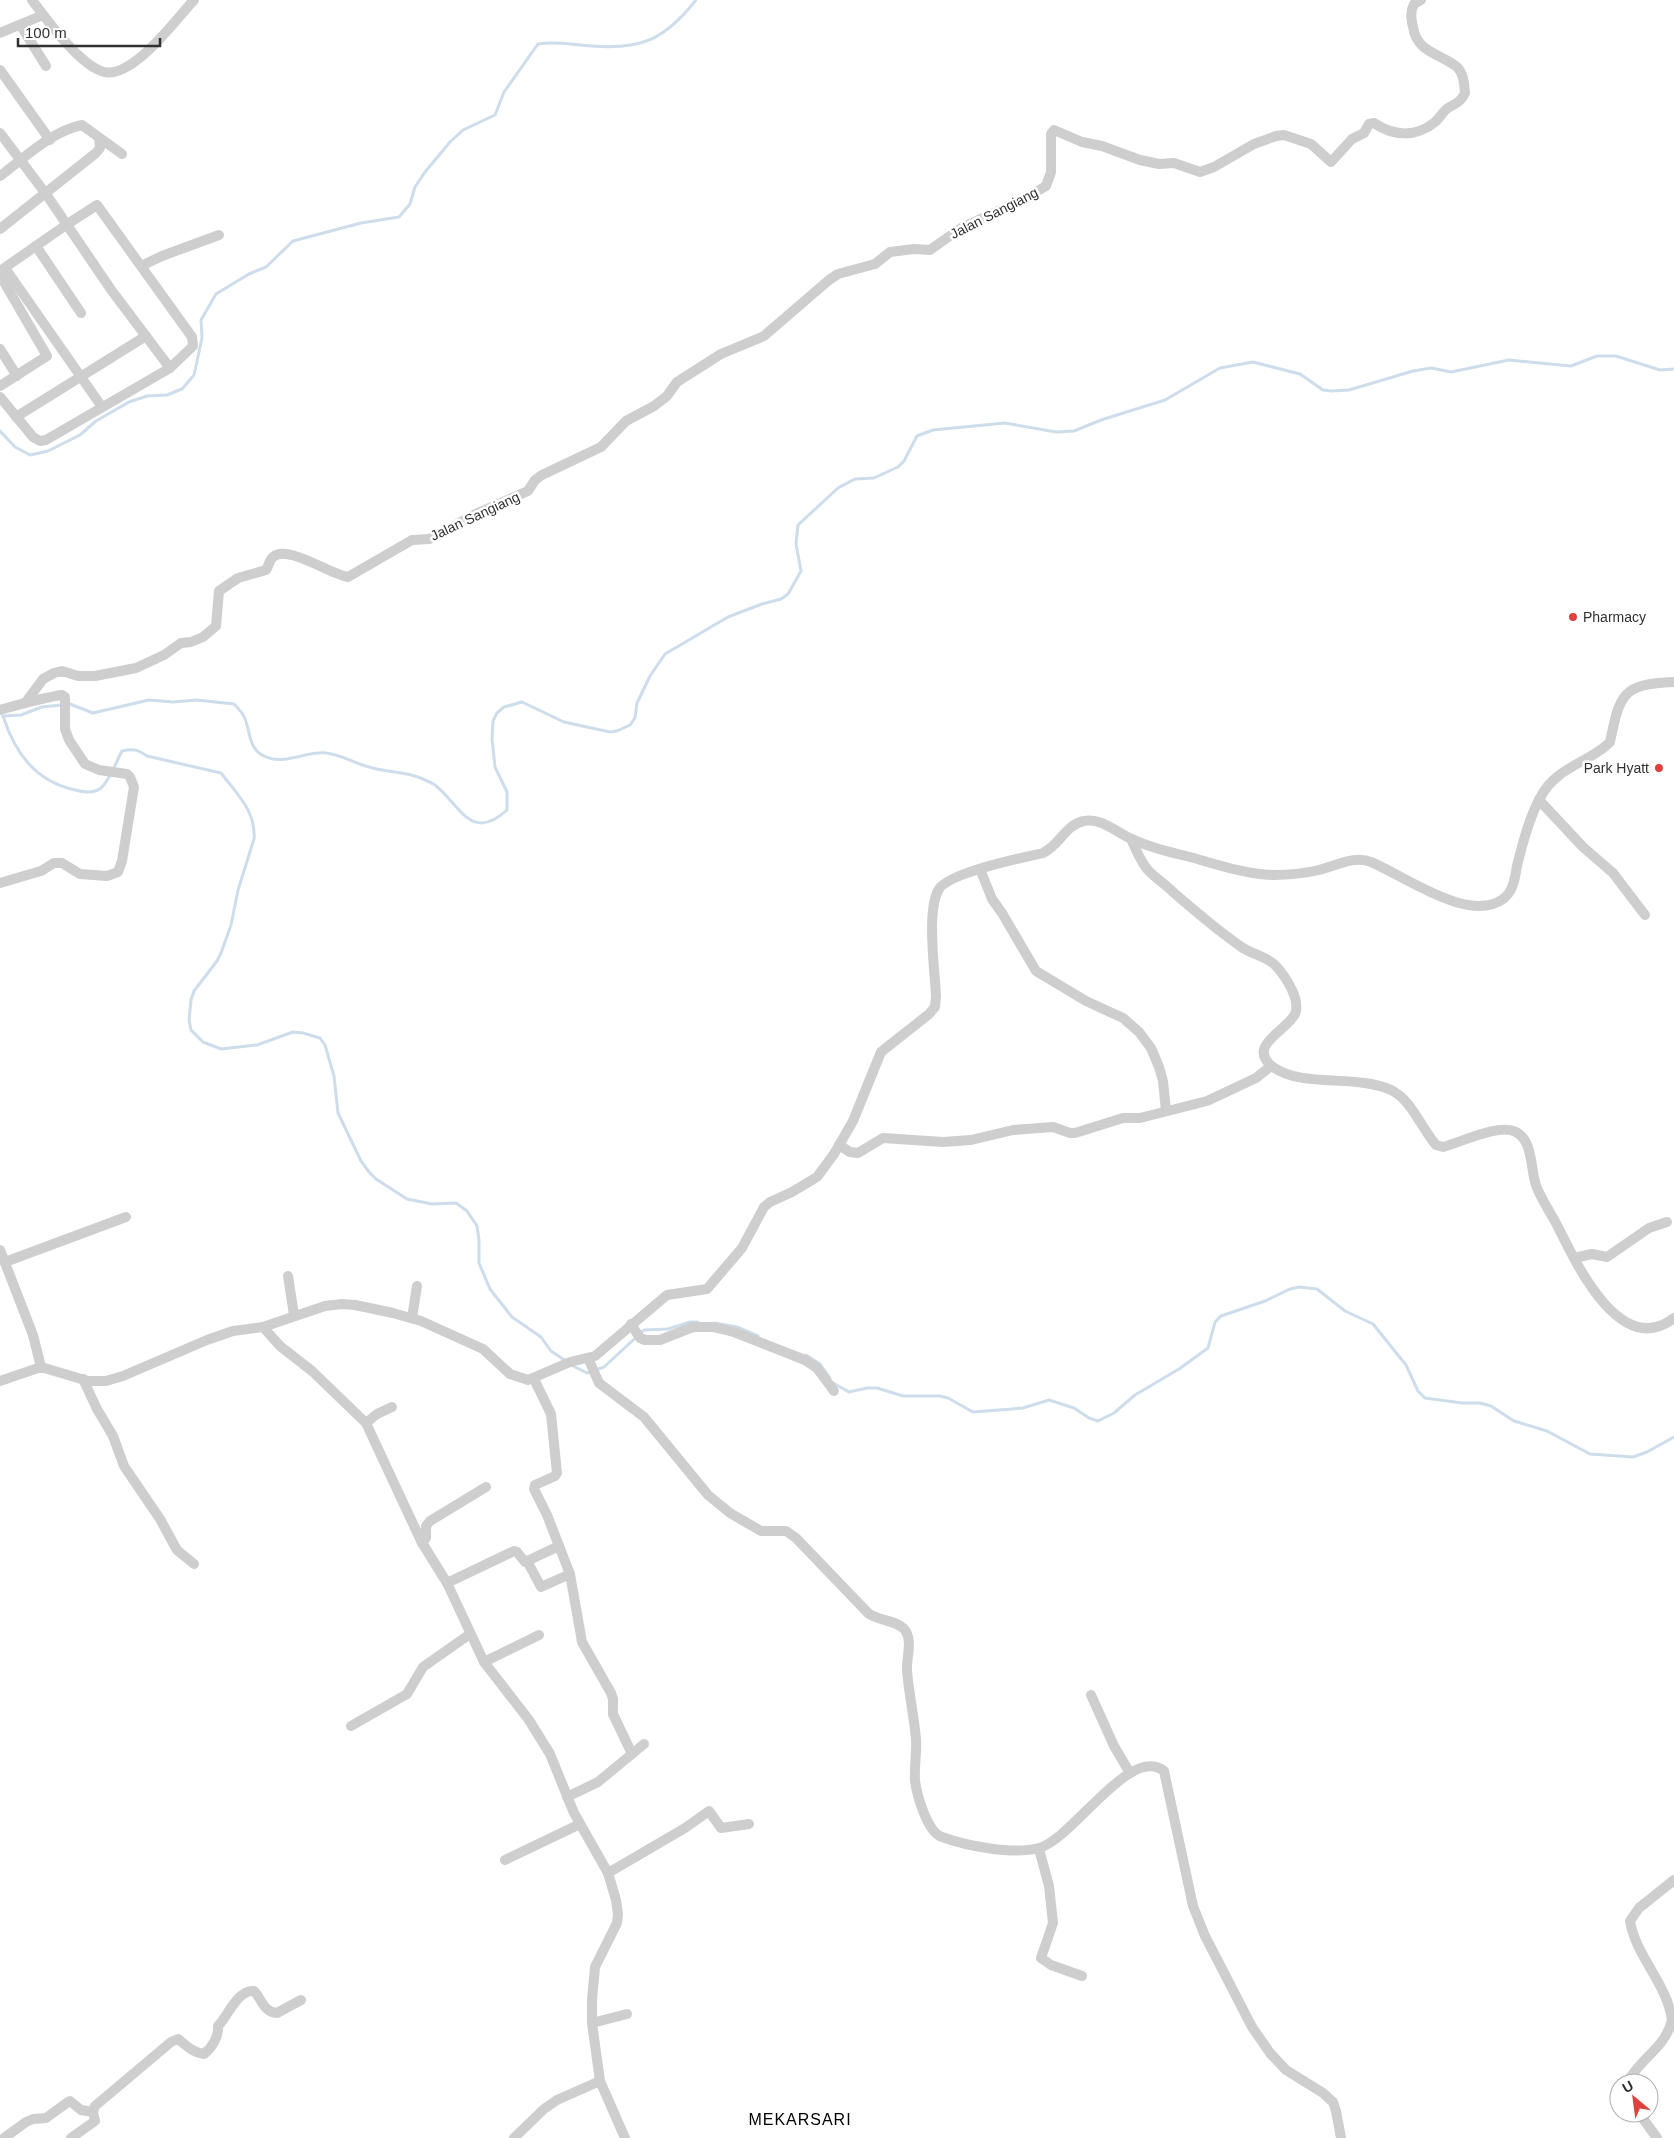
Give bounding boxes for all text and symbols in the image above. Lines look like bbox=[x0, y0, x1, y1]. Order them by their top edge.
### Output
scale bar bbox=[18, 15, 160, 47]
text: 100 m bbox=[25, 24, 67, 41]
street label: Jalan Sangiang bbox=[947, 184, 1041, 242]
street label: Jalan Sangiang bbox=[428, 488, 522, 544]
place label: Pharmacy bbox=[1583, 609, 1646, 625]
marker: Pharmacy bbox=[1567, 611, 1579, 623]
place label: Park Hyatt bbox=[1584, 760, 1649, 776]
marker: Park Hyatt bbox=[1653, 762, 1665, 774]
north arrow bbox=[1609, 2073, 1659, 2123]
text: U bbox=[1619, 2077, 1636, 2096]
district label: MEKARSARI bbox=[748, 2111, 852, 2128]

